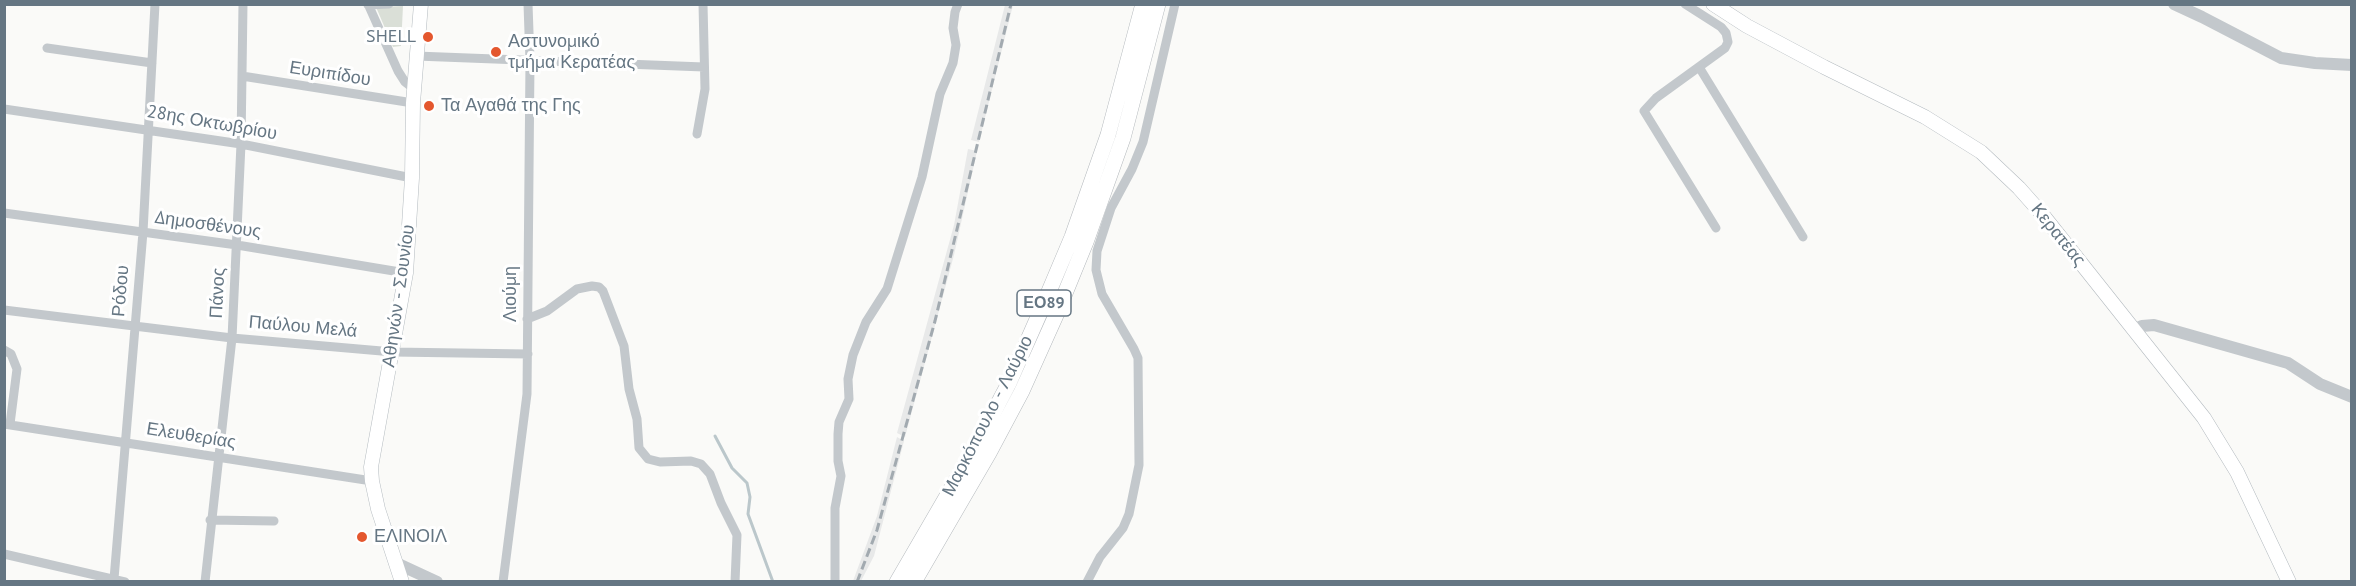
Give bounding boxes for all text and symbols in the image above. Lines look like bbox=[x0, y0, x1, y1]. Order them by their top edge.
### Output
place label: SHELL bbox=[366, 26, 416, 48]
marker: SHELL bbox=[421, 30, 435, 44]
place label: Αστυνομικό τμήμα Κερατέας bbox=[508, 31, 635, 74]
marker: Αστυνομικό τμήμα Κερατέας bbox=[489, 45, 503, 59]
street label: Ευριπίδου bbox=[288, 57, 372, 91]
place label: Τα Αγαθά της Γης bbox=[441, 95, 581, 117]
marker: Τα Αγαθά της Γης bbox=[422, 99, 436, 113]
street label: 28ης Οκτωβρίου bbox=[145, 101, 279, 145]
street label: Κερατέας bbox=[2026, 199, 2090, 271]
street label: Δημοσθένους bbox=[154, 207, 262, 243]
street label: Αθηνών - Σουνίου bbox=[378, 223, 420, 369]
street label: Ρόδου bbox=[108, 264, 134, 318]
street label: Λιούμη bbox=[500, 266, 522, 322]
street label: Πάνος bbox=[206, 267, 230, 319]
road number: ΕΟ89 bbox=[1017, 290, 1071, 316]
street label: Παύλου Μελά bbox=[248, 312, 358, 342]
street label: Μαρκόπουλο - Λαύριο bbox=[938, 332, 1038, 500]
street label: Ελευθερίας bbox=[145, 418, 237, 454]
place label: ΕΛΙΝΟΙΛ bbox=[374, 526, 447, 548]
marker: ΕΛΙΝΟΙΛ bbox=[355, 530, 369, 544]

